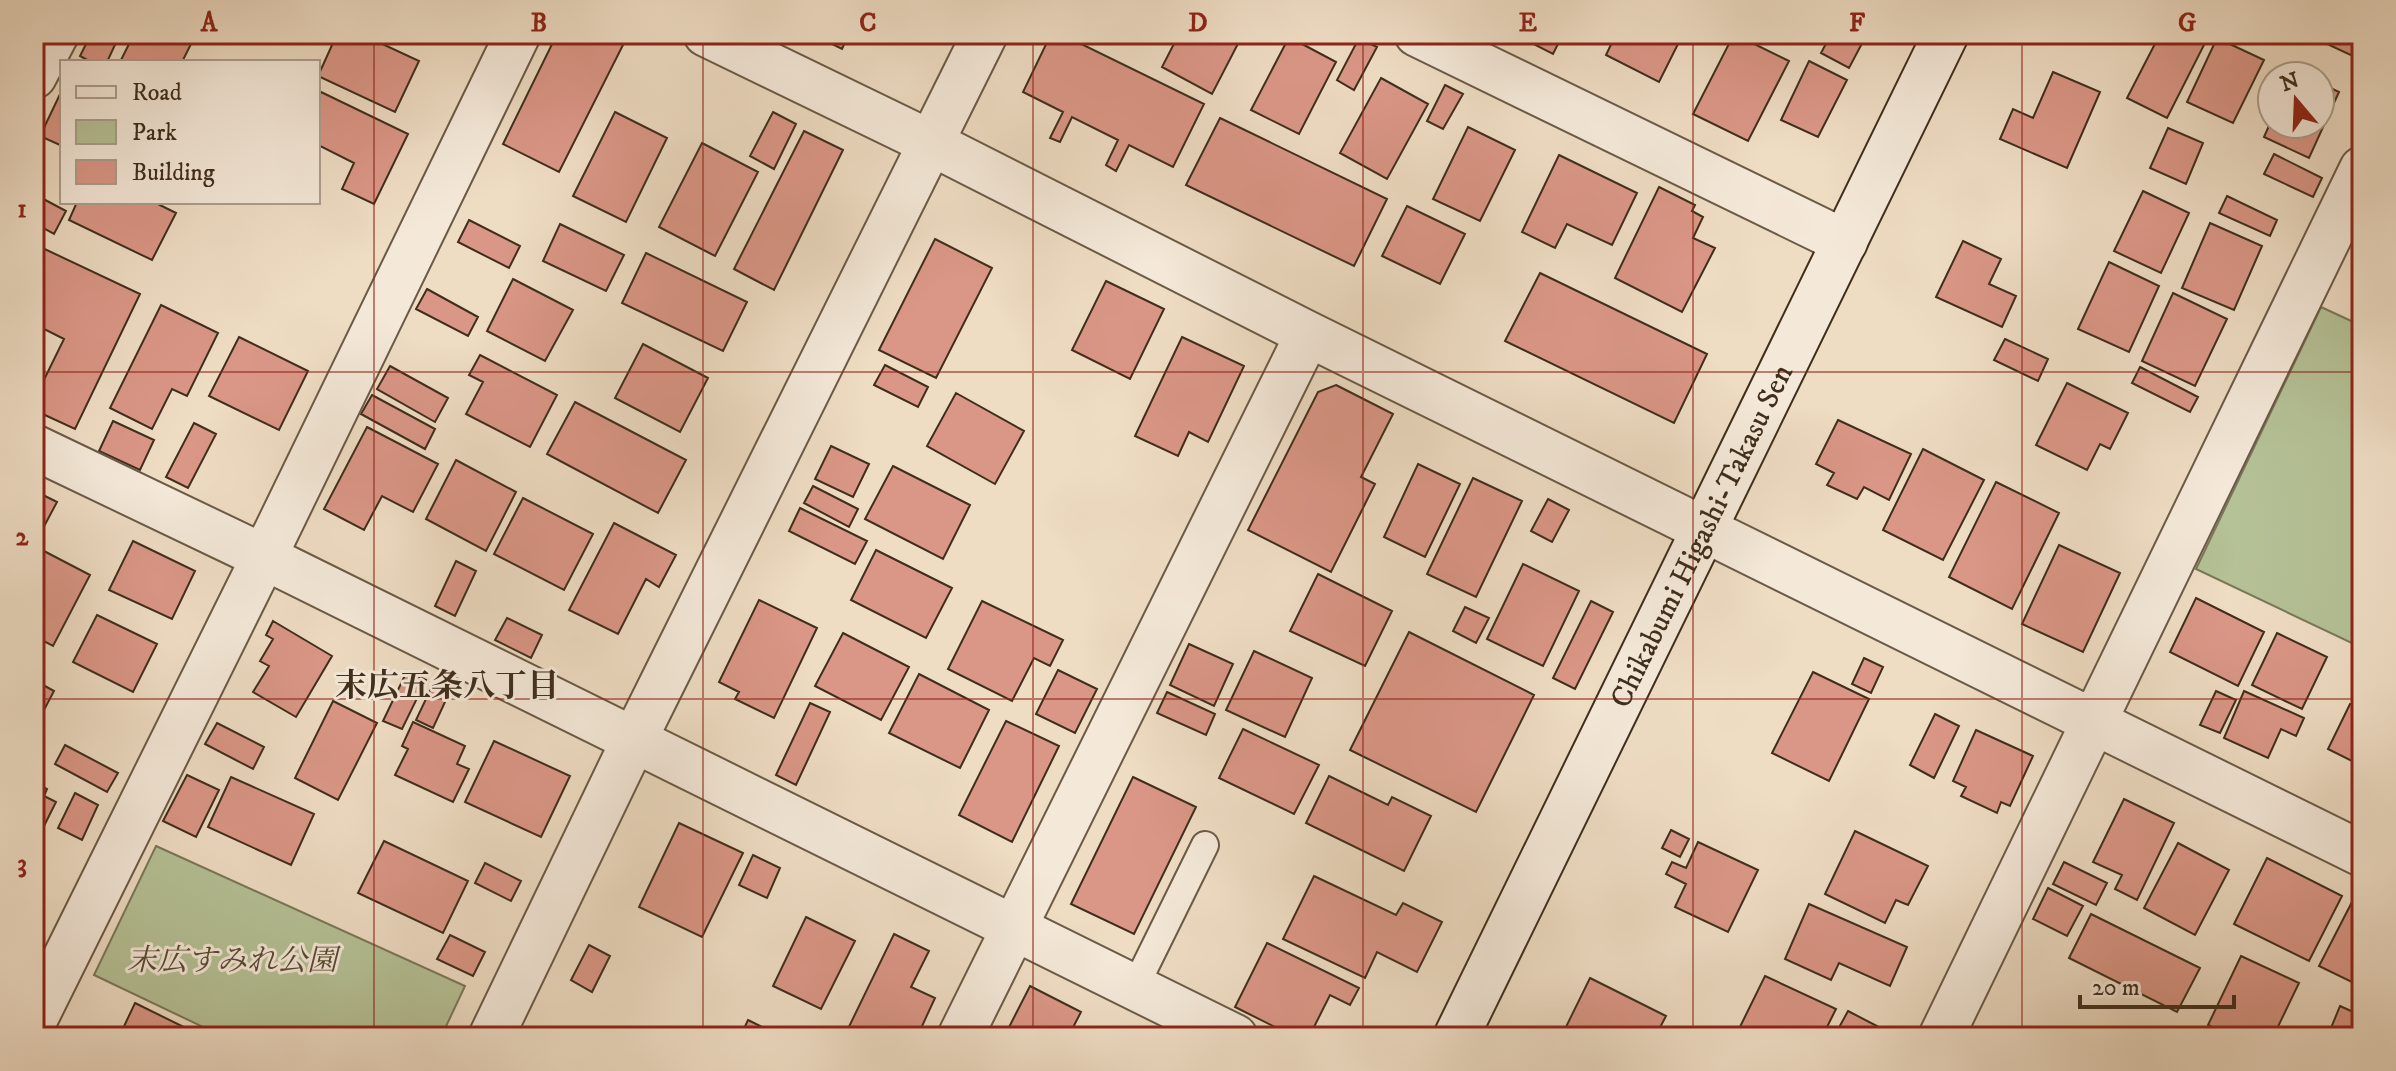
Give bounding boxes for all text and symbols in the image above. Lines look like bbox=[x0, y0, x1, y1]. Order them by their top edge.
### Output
text: A bbox=[200, 7, 219, 40]
text: B bbox=[531, 7, 547, 40]
text: C bbox=[859, 7, 877, 40]
text: D bbox=[1188, 7, 1208, 40]
text: E bbox=[1519, 7, 1537, 40]
text: F bbox=[1849, 7, 1866, 40]
text: G bbox=[2178, 7, 2196, 40]
legend bbox=[60, 60, 320, 204]
north arrow bbox=[2256, 60, 2336, 140]
text: N bbox=[2277, 67, 2303, 98]
text: Road bbox=[132, 78, 182, 108]
text: Park bbox=[132, 118, 177, 148]
text: Building bbox=[132, 158, 215, 188]
text: 1 bbox=[17, 193, 27, 226]
street label: Chikabumi Higashi-Takasu Sen bbox=[1603, 358, 1802, 714]
text: 2 bbox=[16, 521, 30, 554]
district label: 末広五条八丁目 bbox=[335, 667, 559, 707]
text: 3 bbox=[17, 848, 27, 881]
park label: 末広すみれ公園 bbox=[127, 943, 342, 980]
scale bar bbox=[2080, 959, 2234, 1009]
text: 20 m bbox=[2092, 973, 2140, 1003]

